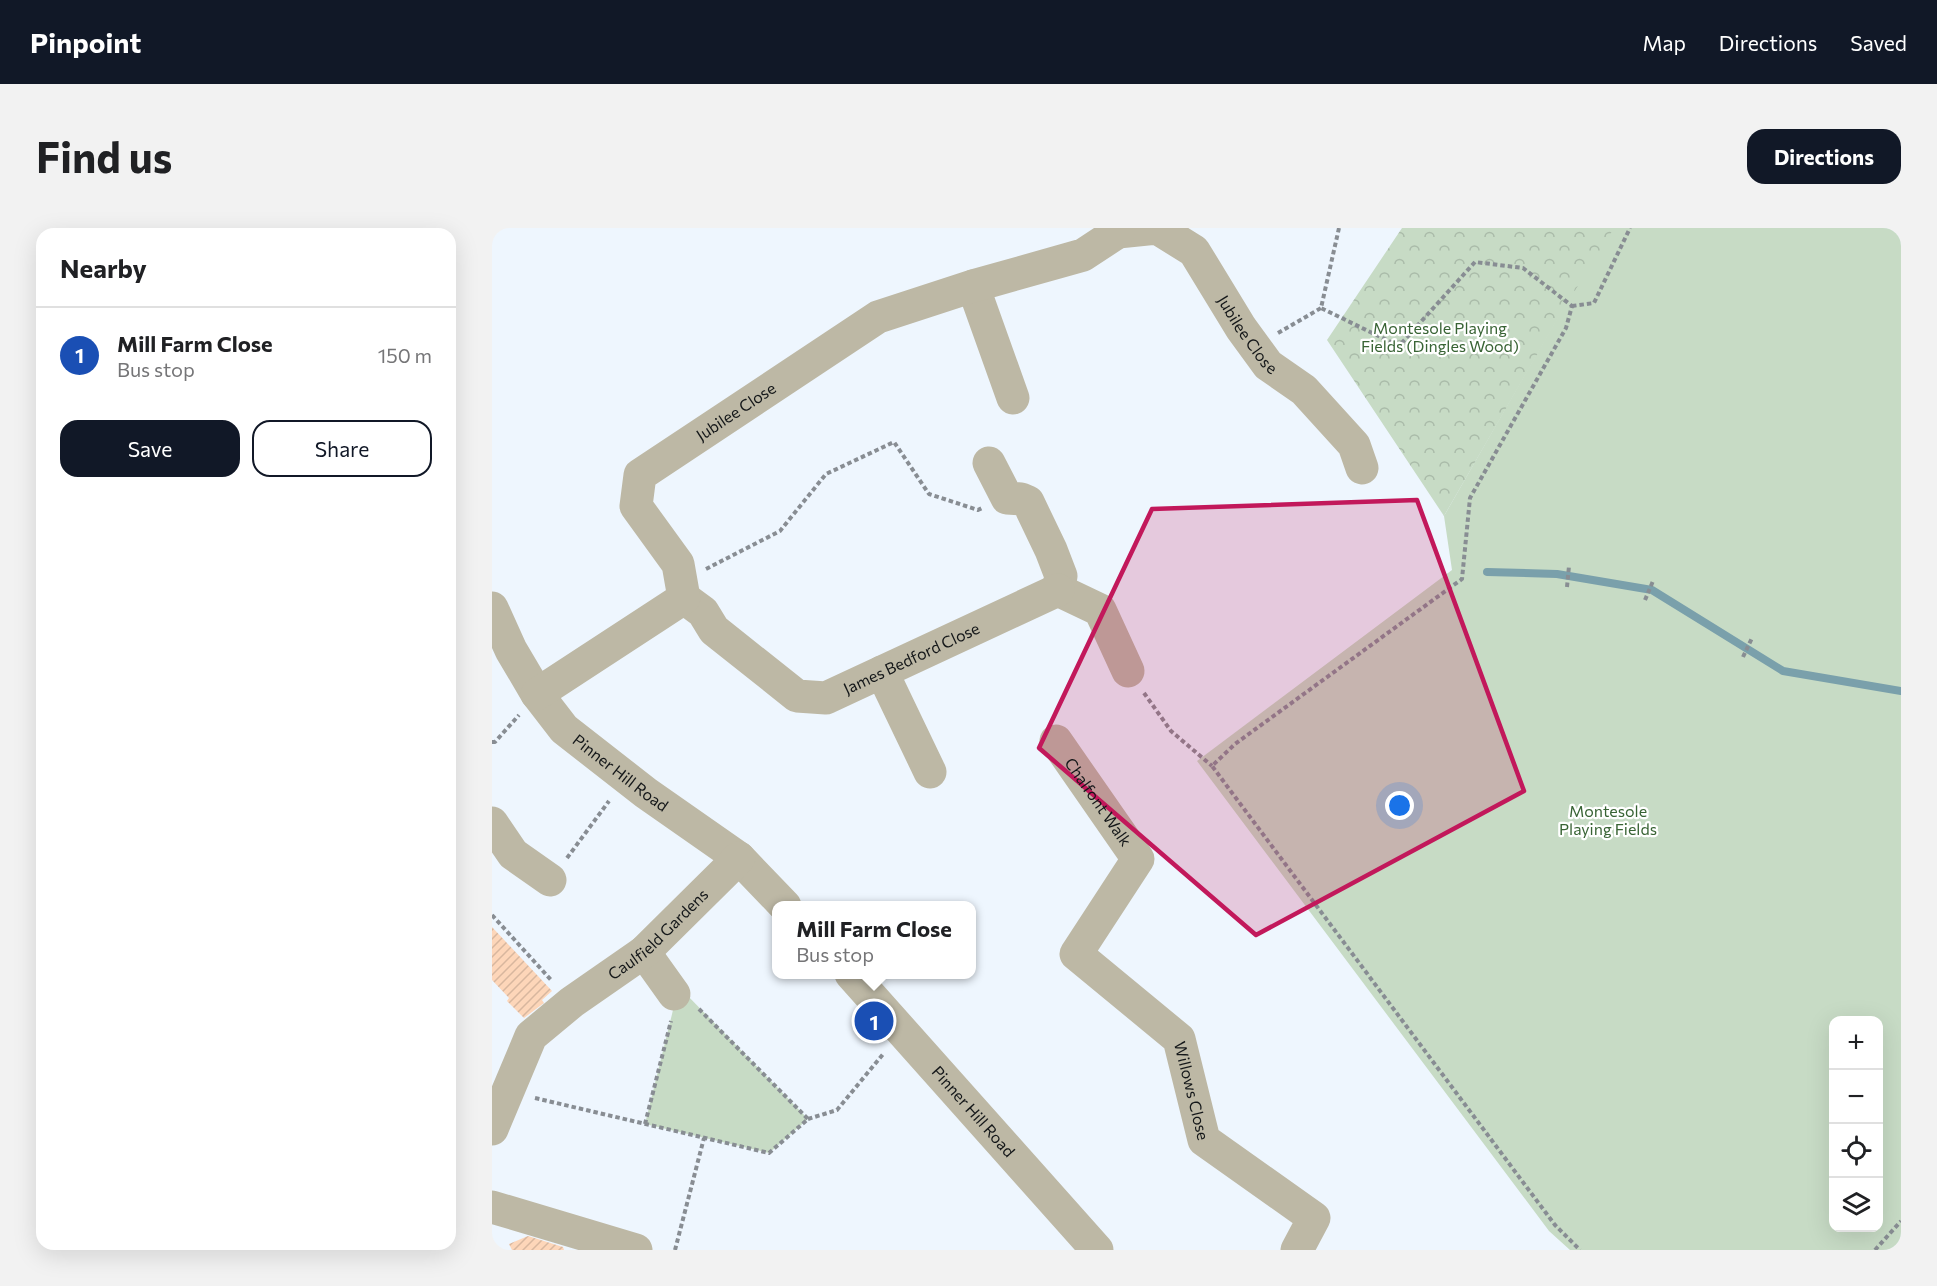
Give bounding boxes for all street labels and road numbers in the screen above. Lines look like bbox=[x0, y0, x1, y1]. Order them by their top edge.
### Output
street label: Jubilee Close bbox=[1214, 291, 1281, 377]
street label: Jubilee Close bbox=[692, 378, 779, 444]
street label: James Bedford Close bbox=[840, 618, 982, 698]
street label: Pinner Hill Road bbox=[569, 730, 672, 815]
street label: Chalfont Walk bbox=[1061, 754, 1136, 850]
street label: Caulfield Gardens bbox=[604, 884, 712, 983]
street label: Willows Close bbox=[1171, 1039, 1214, 1142]
street label: Pinner Hill Road bbox=[928, 1062, 1019, 1160]

